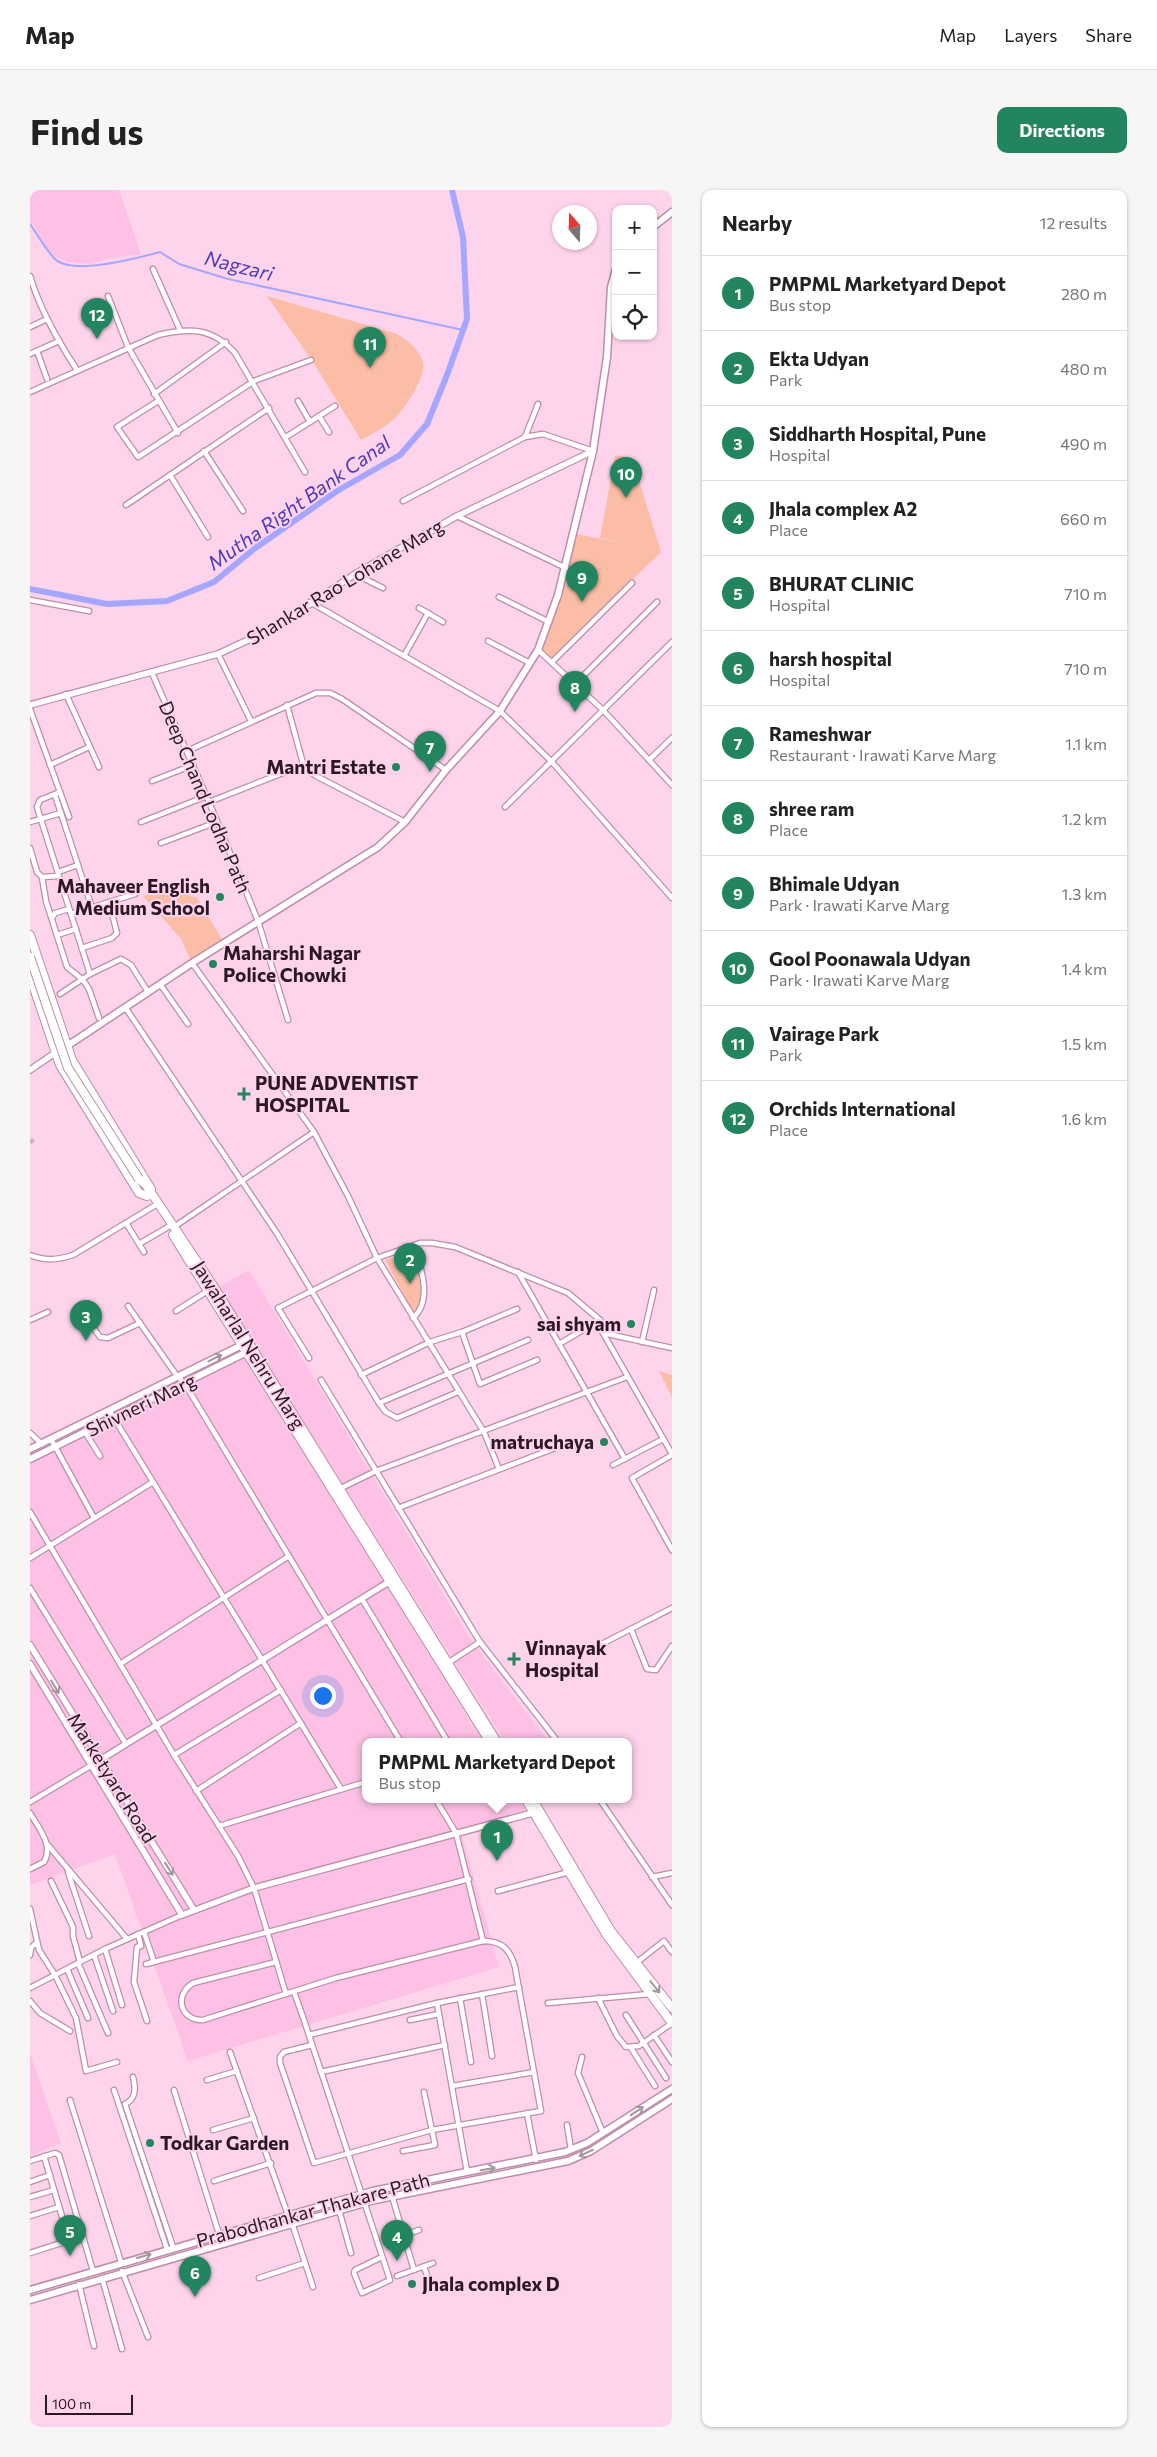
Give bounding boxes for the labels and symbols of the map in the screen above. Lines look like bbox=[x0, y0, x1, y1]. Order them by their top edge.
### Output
north arrow bbox=[552, 205, 597, 250]
water label: Nagzari bbox=[202, 245, 277, 285]
pin: 12 bbox=[81, 298, 113, 339]
pin: 11 bbox=[354, 327, 386, 368]
water label: Mutha Right Bank Canal bbox=[202, 429, 395, 574]
pin: 10 bbox=[610, 457, 642, 498]
street label: Shankar Rao Lohane Marg bbox=[242, 514, 447, 649]
pin: 9 bbox=[566, 561, 598, 602]
pin: 8 bbox=[559, 671, 591, 712]
street label: Deep Chand Lodha Path bbox=[155, 697, 256, 896]
pin: 7 bbox=[414, 731, 446, 772]
place label: Mantri Estate bbox=[266, 755, 386, 778]
marker: Mantri Estate bbox=[390, 761, 402, 773]
place label: Mahaveer English Medium School bbox=[57, 874, 210, 919]
marker: Mahaveer English Medium School bbox=[214, 891, 226, 903]
place label: Maharshi Nagar Police Chowki bbox=[223, 941, 361, 986]
marker: Maharshi Nagar Police Chowki bbox=[207, 958, 219, 970]
place label: PUNE ADVENTIST HOSPITAL bbox=[255, 1071, 418, 1116]
marker: PUNE ADVENTIST HOSPITAL bbox=[237, 1087, 251, 1101]
pin: 2 bbox=[394, 1243, 426, 1284]
street label: Jawaharlal Nehru Marg bbox=[188, 1256, 311, 1433]
pin: 3 bbox=[70, 1300, 102, 1341]
place label: sai shyam bbox=[537, 1312, 621, 1335]
marker: sai shyam bbox=[625, 1318, 637, 1330]
one-way arrow bbox=[207, 1353, 222, 1362]
street label: Shivneri Marg bbox=[82, 1368, 200, 1441]
place label: matruchaya bbox=[490, 1430, 594, 1453]
marker: matruchaya bbox=[598, 1436, 610, 1448]
place label: Vinnayak Hospital bbox=[525, 1636, 607, 1681]
marker: Vinnayak Hospital bbox=[507, 1652, 521, 1666]
one-way arrow bbox=[51, 1679, 61, 1693]
your location bbox=[310, 1683, 336, 1709]
street label: Marketyard Road bbox=[63, 1709, 162, 1847]
pin: 1 bbox=[481, 1820, 513, 1861]
one-way arrow bbox=[164, 1862, 174, 1876]
one-way arrow bbox=[650, 1980, 661, 1993]
one-way arrow bbox=[630, 2106, 644, 2116]
place label: Todkar Garden bbox=[160, 2131, 289, 2154]
marker: Todkar Garden bbox=[144, 2137, 156, 2149]
one-way arrow bbox=[579, 2148, 594, 2158]
one-way arrow bbox=[479, 2163, 495, 2173]
street label: Prabodhankar Thakare Path bbox=[194, 2167, 432, 2252]
pin: 5 bbox=[54, 2215, 86, 2256]
pin: 4 bbox=[381, 2220, 413, 2261]
one-way arrow bbox=[135, 2250, 151, 2260]
pin: 6 bbox=[179, 2256, 211, 2297]
place label: Jhala complex D bbox=[422, 2272, 560, 2295]
marker: Jhala complex D bbox=[406, 2278, 418, 2290]
scale bar bbox=[45, 2392, 132, 2415]

